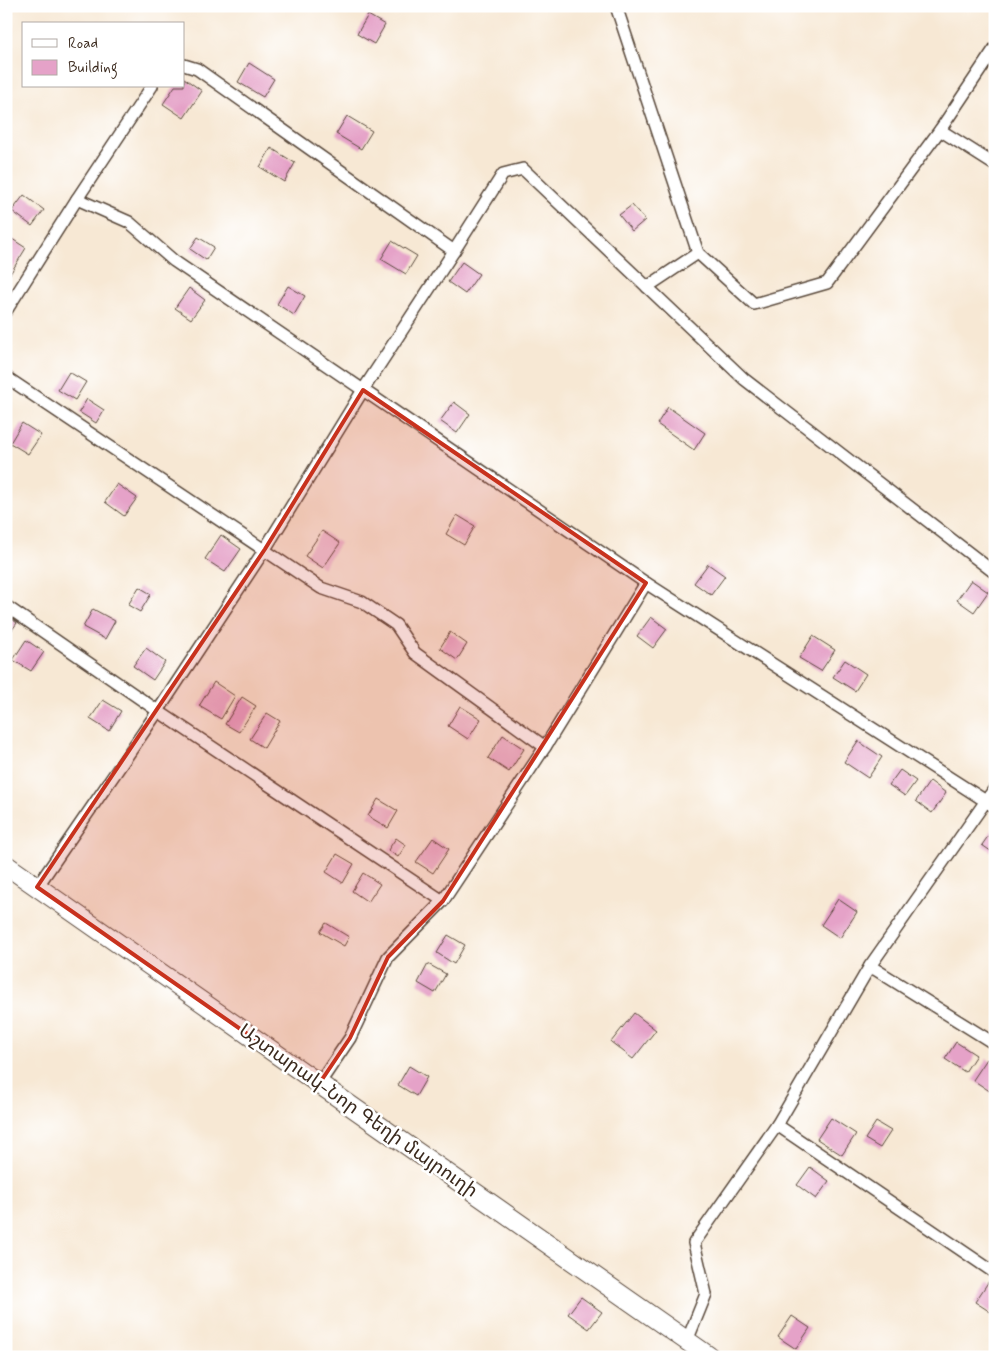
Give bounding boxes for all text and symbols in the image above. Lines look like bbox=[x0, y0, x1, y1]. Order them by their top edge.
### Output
legend bbox=[22, 22, 185, 88]
text: Road bbox=[68, 34, 98, 54]
text: Building bbox=[68, 58, 118, 79]
street label: Աշտարակ-Նոր Գեղի մայրուղի bbox=[233, 1019, 483, 1203]

